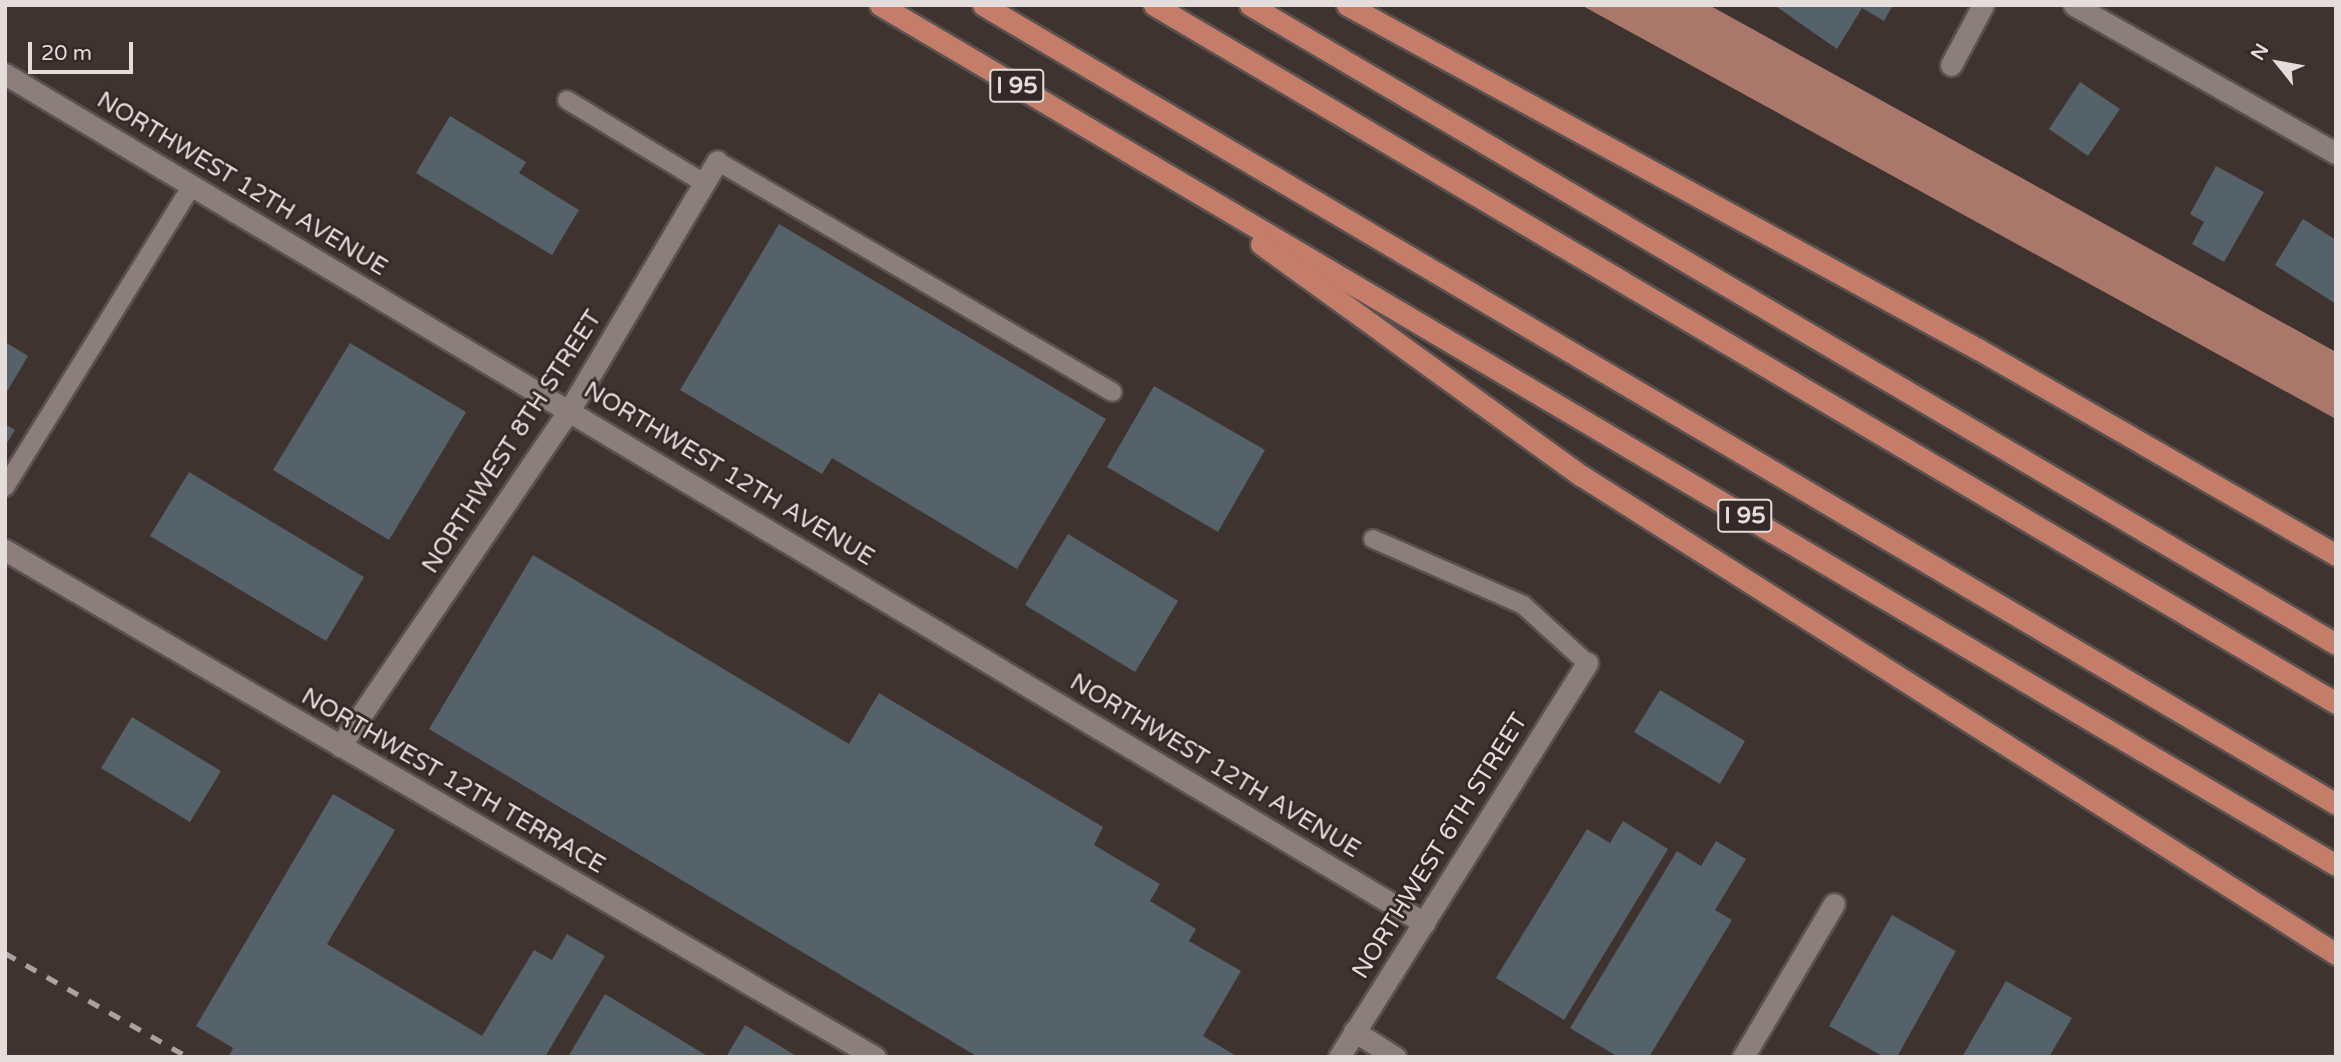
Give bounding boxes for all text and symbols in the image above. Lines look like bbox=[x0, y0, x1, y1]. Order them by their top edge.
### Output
scale bar bbox=[32, 28, 136, 72]
north arrow bbox=[2243, 28, 2313, 98]
text: N bbox=[2247, 40, 2273, 64]
text: 20 m bbox=[41, 41, 92, 66]
road number: I 95 bbox=[989, 66, 1045, 106]
street label: NORTHWEST 12TH AVENUE bbox=[92, 86, 392, 282]
street label: NORTHWEST 8TH STREET bbox=[416, 305, 608, 579]
street label: NORTHWEST 12TH AVENUE bbox=[579, 376, 879, 572]
road number: I 95 bbox=[1717, 496, 1773, 536]
street label: NORTHWEST 12TH AVENUE bbox=[1065, 668, 1365, 864]
street label: NORTHWEST 12TH TERRACE bbox=[296, 682, 610, 880]
street label: NORTHWEST 6TH STREET bbox=[1346, 708, 1534, 984]

